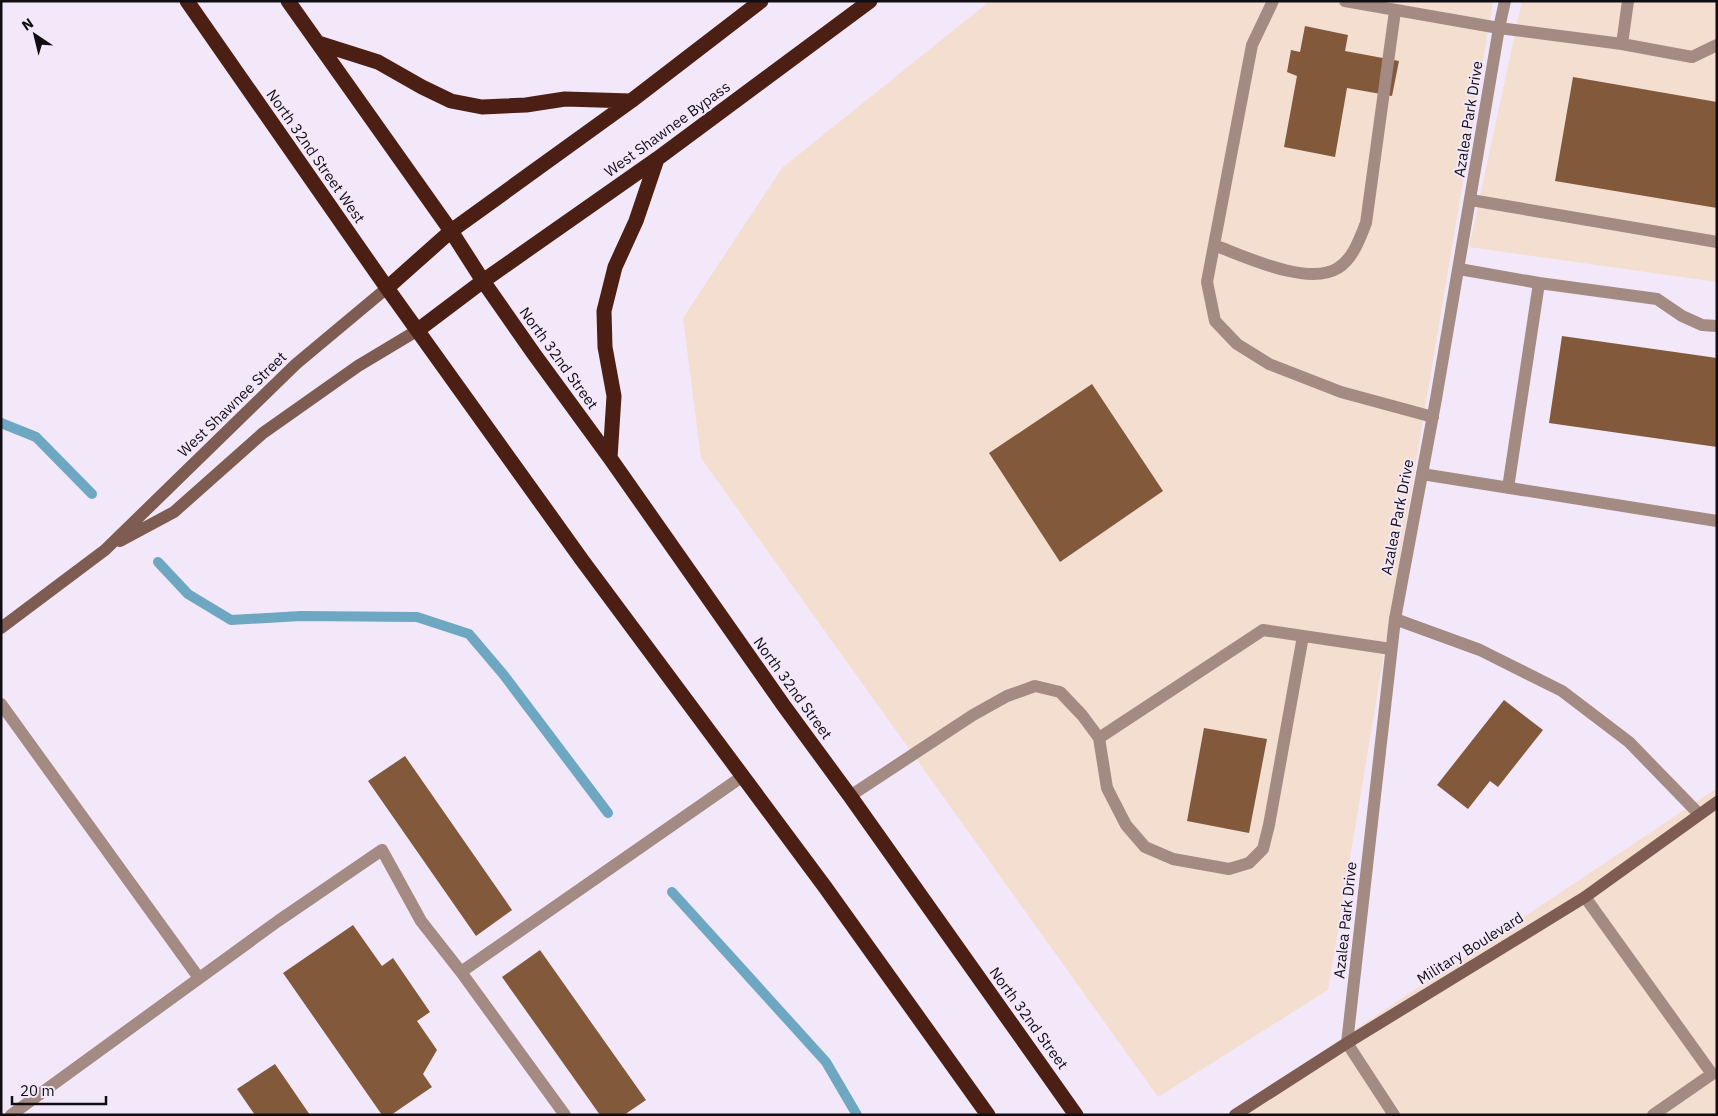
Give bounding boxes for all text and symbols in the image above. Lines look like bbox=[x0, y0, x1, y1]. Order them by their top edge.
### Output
north arrow bbox=[10, 10, 60, 60]
text: N bbox=[18, 14, 37, 35]
street label: Azalea Park Drive bbox=[1449, 60, 1487, 178]
street label: West Shawnee Bypass bbox=[600, 77, 734, 181]
street label: North 32nd Street West bbox=[263, 85, 369, 227]
street label: North 32nd Street bbox=[516, 303, 602, 413]
street label: West Shawnee Street bbox=[174, 347, 290, 461]
street label: Azalea Park Drive bbox=[1376, 458, 1418, 576]
street label: North 32nd Street bbox=[750, 633, 836, 743]
street label: Azalea Park Drive bbox=[1329, 861, 1361, 979]
street label: Military Boulevard bbox=[1413, 908, 1527, 988]
street label: North 32nd Street bbox=[986, 963, 1072, 1073]
scale bar bbox=[12, 1074, 106, 1106]
text: 20 m bbox=[20, 1081, 55, 1100]

